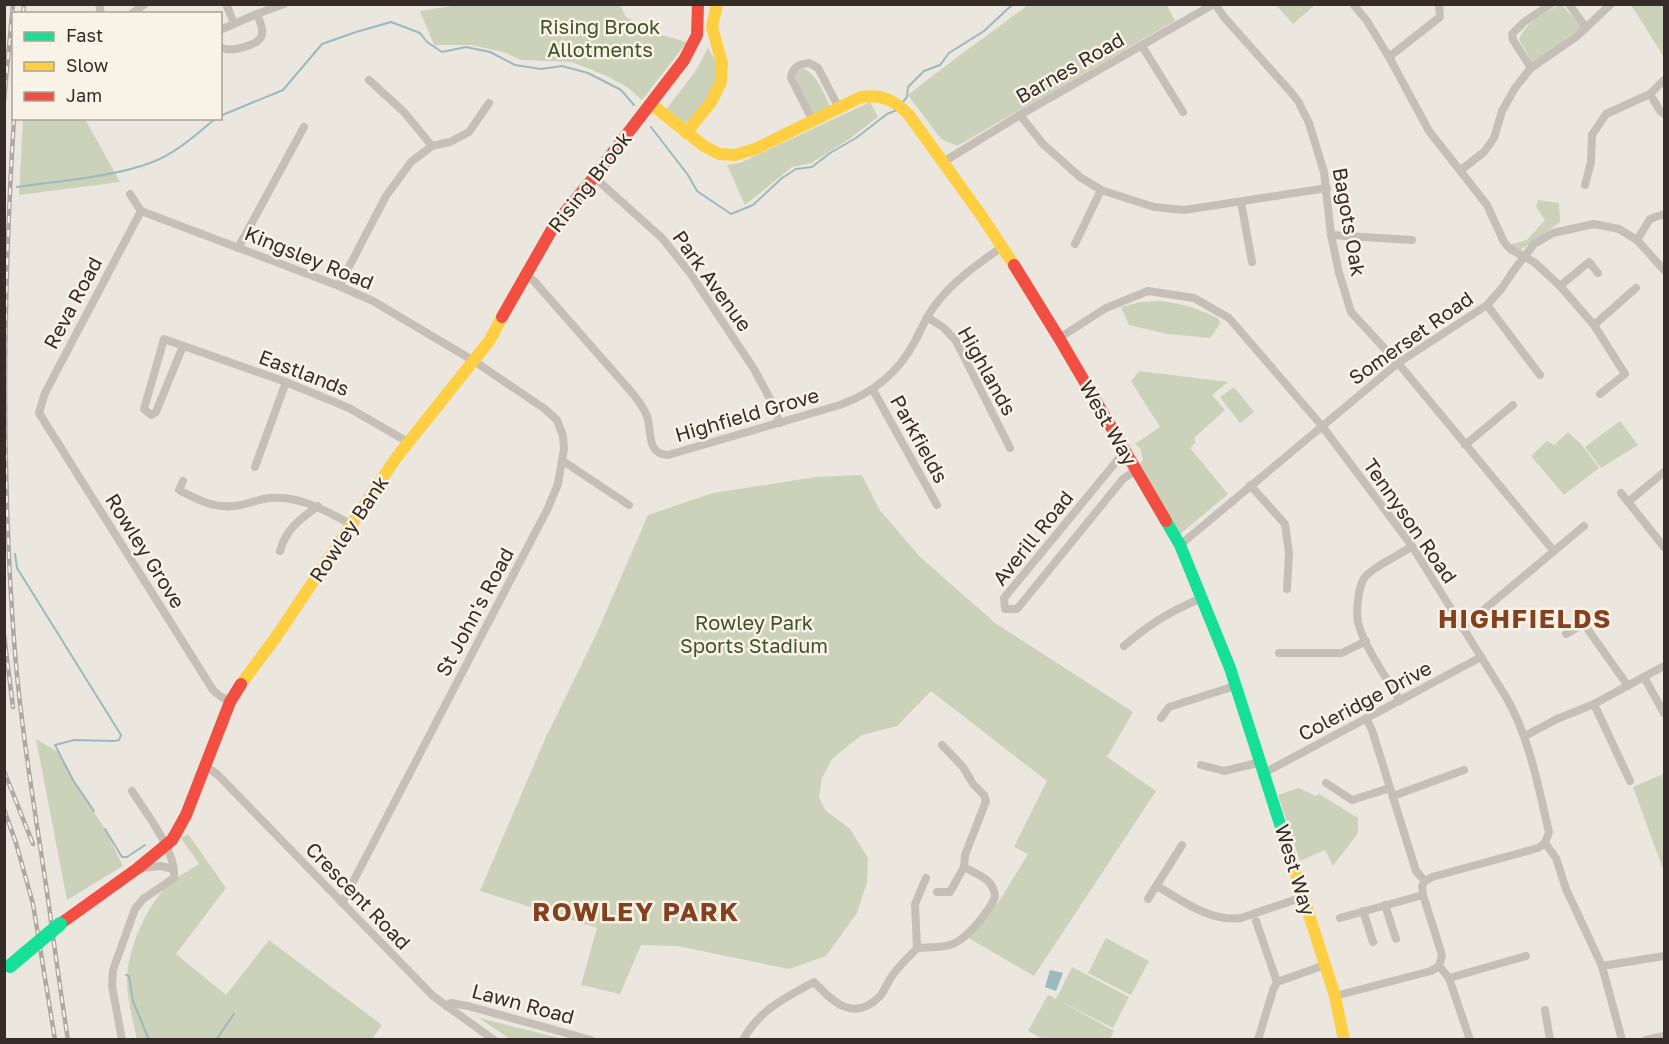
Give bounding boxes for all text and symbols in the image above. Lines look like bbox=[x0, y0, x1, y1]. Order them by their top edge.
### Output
legend bbox=[12, 12, 222, 120]
park label: Rising Brook Allotments bbox=[540, 14, 660, 61]
text: Fast bbox=[66, 24, 103, 46]
street label: Barnes Road bbox=[1011, 26, 1128, 108]
text: Slow bbox=[66, 54, 109, 76]
text: Jam bbox=[66, 84, 102, 106]
street label: Rising Brook bbox=[543, 126, 636, 236]
street label: Bagots Oak bbox=[1329, 166, 1371, 278]
street label: Kingsley Road bbox=[241, 220, 377, 294]
street label: Park Avenue bbox=[668, 225, 757, 336]
street label: Reva Road bbox=[38, 253, 106, 353]
street label: Somerset Road bbox=[1344, 285, 1477, 389]
street label: Highlands bbox=[954, 322, 1022, 419]
street label: Eastlands bbox=[256, 344, 353, 400]
street label: West Way bbox=[1075, 376, 1143, 469]
street label: Highfield Grove bbox=[672, 382, 821, 446]
street label: Parkfields bbox=[886, 390, 954, 487]
street label: Tennyson Road bbox=[1359, 454, 1463, 587]
street label: Rowley Bank bbox=[304, 471, 393, 586]
street label: Averill Road bbox=[987, 485, 1078, 589]
street label: Rowley Grove bbox=[101, 489, 191, 612]
street label: St John's Road bbox=[430, 543, 518, 680]
district label: HIGHFIELDS bbox=[1438, 603, 1612, 634]
park label: Rowley Park Sports Stadium bbox=[680, 610, 828, 657]
street label: Coleridge Drive bbox=[1294, 655, 1435, 745]
street label: West Way bbox=[1271, 821, 1321, 918]
street label: Crescent Road bbox=[301, 837, 416, 954]
district label: ROWLEY PARK bbox=[532, 896, 740, 927]
street label: Lawn Road bbox=[469, 978, 577, 1028]

